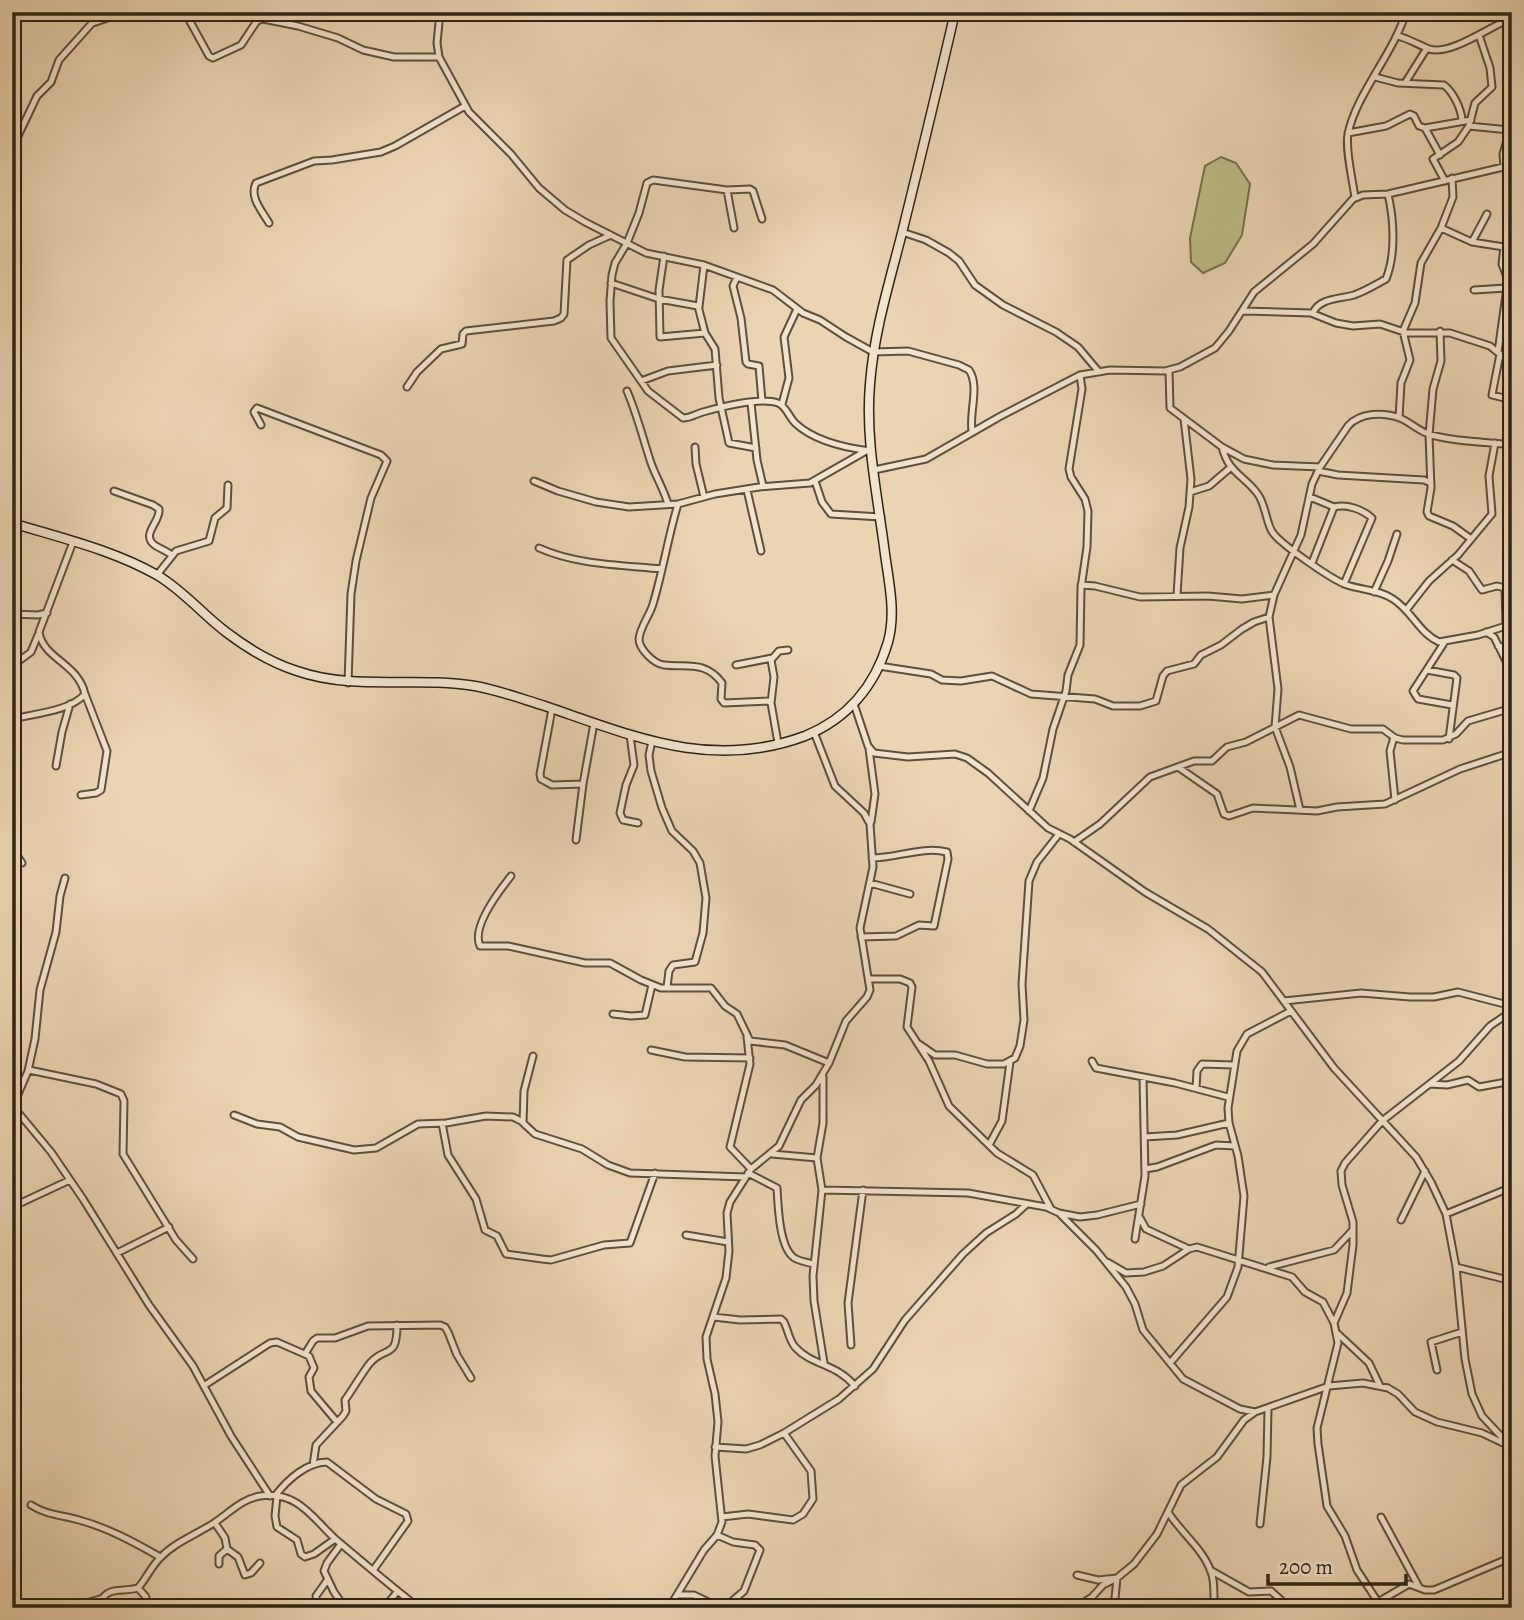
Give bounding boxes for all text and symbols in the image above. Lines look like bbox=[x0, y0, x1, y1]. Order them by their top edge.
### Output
scale bar bbox=[1268, 1543, 1407, 1587]
text: 200 m bbox=[1279, 1553, 1333, 1581]

